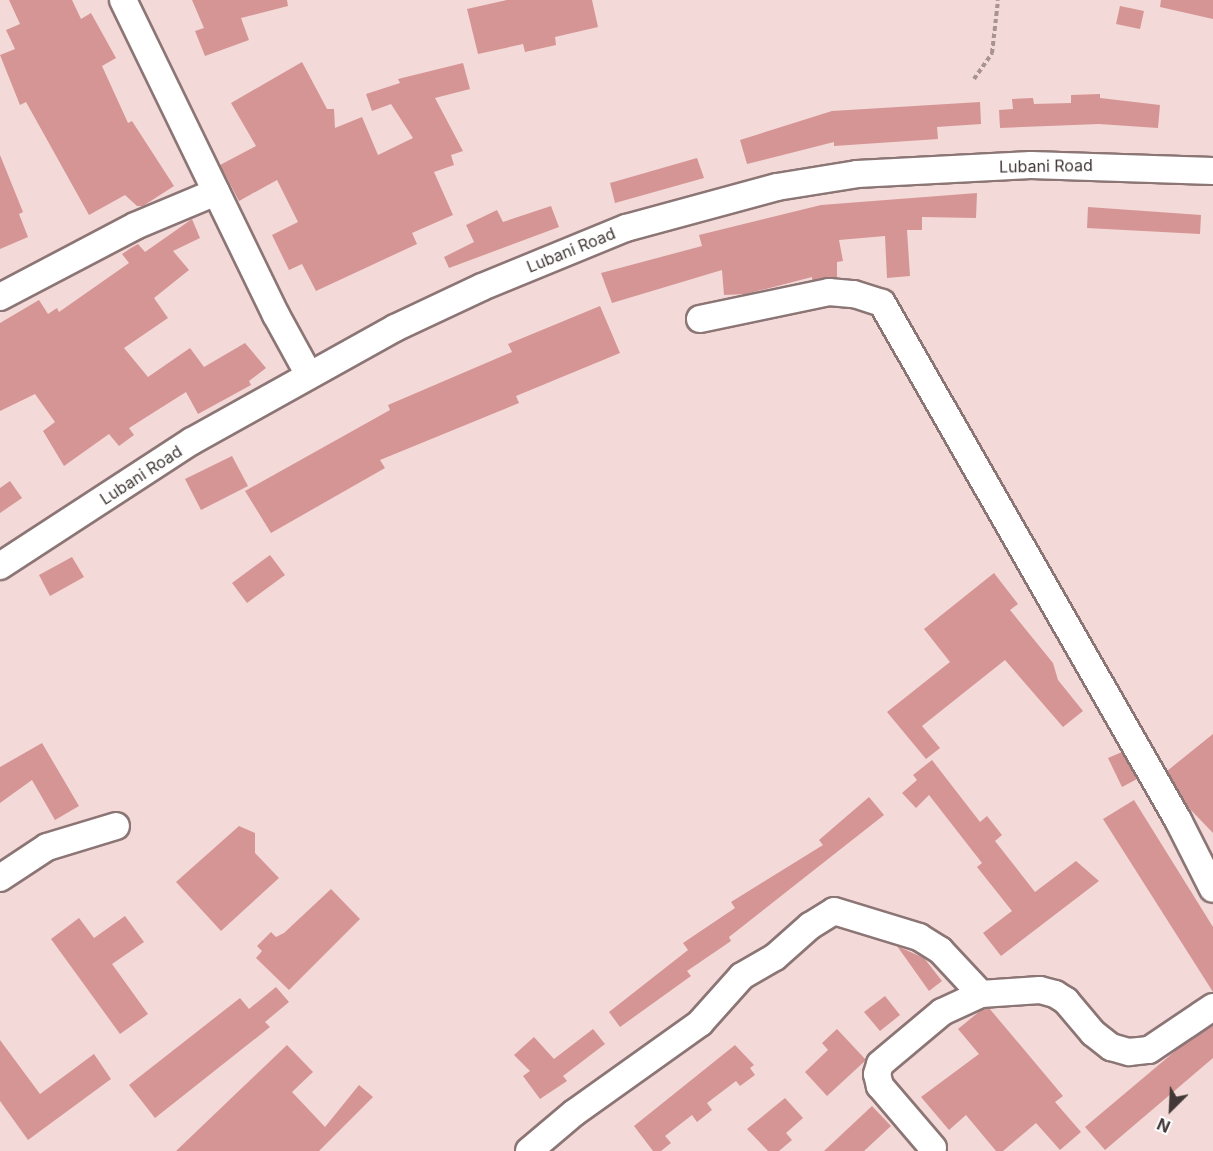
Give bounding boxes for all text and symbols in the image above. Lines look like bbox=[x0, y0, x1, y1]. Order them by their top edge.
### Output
street label: Lubani Road bbox=[999, 156, 1093, 176]
street label: Lubani Road bbox=[524, 224, 618, 276]
street label: Lubani Road bbox=[96, 441, 186, 509]
north arrow bbox=[1141, 1079, 1201, 1139]
text: N bbox=[1154, 1114, 1173, 1137]

